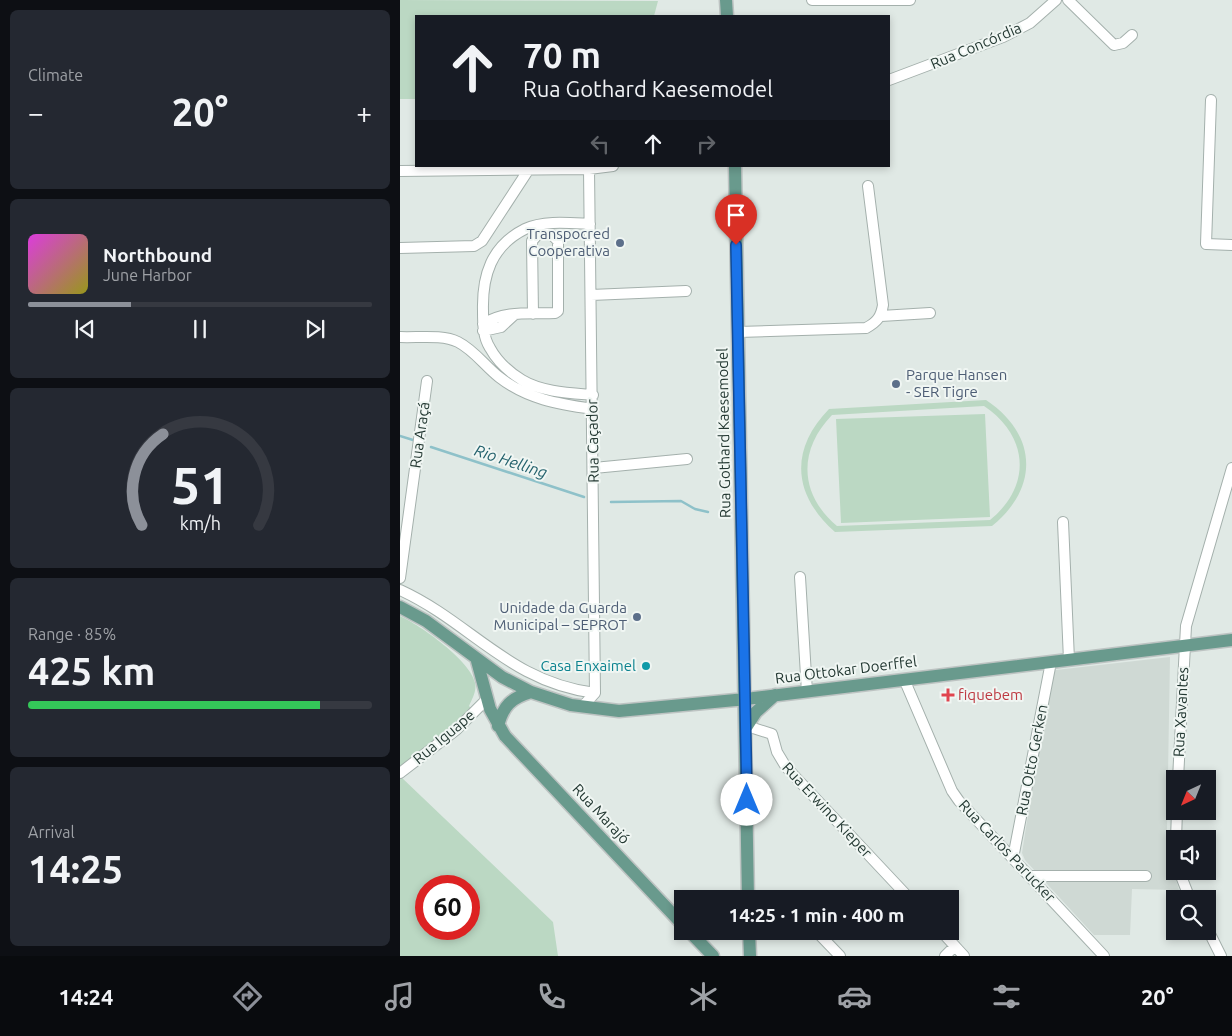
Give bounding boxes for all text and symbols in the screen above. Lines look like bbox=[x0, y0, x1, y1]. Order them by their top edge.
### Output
street label: Rua Concórdia bbox=[928, 19, 1024, 72]
icon: ahead bbox=[440, 35, 505, 100]
text: 70 m bbox=[523, 35, 601, 75]
text: Climate bbox=[28, 66, 83, 84]
text: Rua Gothard Kaesemodel bbox=[523, 76, 773, 101]
text: 20° bbox=[172, 91, 228, 133]
text: − bbox=[28, 97, 44, 128]
text: + bbox=[356, 97, 372, 128]
icon: left bbox=[586, 130, 614, 158]
icon: ahead bbox=[639, 130, 667, 158]
icon: right bbox=[692, 130, 720, 158]
pin bbox=[715, 194, 757, 245]
icon: arrive bbox=[722, 201, 750, 229]
place label: Transpocred Cooperativa bbox=[526, 225, 610, 259]
marker: Transpocred Cooperativa bbox=[614, 237, 626, 249]
text: Northbound bbox=[103, 244, 212, 266]
text: June Harbor bbox=[103, 266, 192, 284]
icon: previous bbox=[71, 315, 99, 343]
icon: pause bbox=[186, 315, 214, 343]
icon: next bbox=[301, 315, 329, 343]
street label: Rua Gothard Kaesemodel bbox=[714, 348, 733, 518]
place label: Parque Hansen - SER Tigre bbox=[906, 366, 1007, 400]
marker: Parque Hansen - SER Tigre bbox=[890, 378, 902, 390]
street label: Rua Caçador bbox=[583, 399, 602, 483]
street label: Rua Araçá bbox=[406, 401, 433, 469]
water label: Rio Helling bbox=[472, 441, 550, 481]
text: 51 bbox=[171, 456, 229, 514]
text: km/h bbox=[179, 513, 221, 533]
place label: Unidade da Guarda Municipal – SEPROT bbox=[494, 599, 628, 633]
marker: Unidade da Guarda Municipal – SEPROT bbox=[631, 611, 643, 623]
text: Range · 85% bbox=[28, 625, 116, 643]
text: 425 km bbox=[28, 650, 155, 692]
street label: Rua Ottokar Doerffel bbox=[774, 652, 918, 687]
place label: Casa Enxaimel bbox=[540, 657, 636, 674]
marker: Casa Enxaimel bbox=[640, 660, 652, 672]
street label: Rua Xavantes bbox=[1170, 666, 1191, 757]
place label: fiquebem bbox=[958, 686, 1023, 703]
marker: fiquebem bbox=[942, 689, 954, 701]
street label: Rua Otto Gerken bbox=[1012, 703, 1051, 817]
street label: Rua Iguape bbox=[410, 706, 478, 767]
street label: Rua Erwino Kieper bbox=[779, 759, 876, 861]
north arrow bbox=[1166, 770, 1216, 820]
map controls bbox=[1166, 770, 1216, 940]
position arrow bbox=[720, 773, 772, 825]
street label: Rua Marajó bbox=[569, 780, 633, 847]
street label: Rua Carlos Parucker bbox=[956, 796, 1059, 905]
text: Arrival bbox=[28, 823, 75, 841]
button: sound bbox=[1166, 830, 1216, 880]
text: 14:25 bbox=[28, 848, 123, 890]
speed limit sign: 60 bbox=[415, 875, 480, 940]
button: search bbox=[1166, 890, 1216, 940]
text: 14:25 · 1 min · 400 m bbox=[729, 904, 904, 926]
icon: directions bbox=[230, 979, 265, 1014]
icon: music bbox=[382, 979, 417, 1014]
icon: phone bbox=[534, 979, 569, 1014]
icon: climate bbox=[686, 979, 721, 1014]
icon: car bbox=[837, 979, 872, 1014]
icon: filters bbox=[989, 979, 1024, 1014]
text: 14:24 bbox=[58, 984, 113, 1009]
text: 20° bbox=[1141, 984, 1174, 1009]

